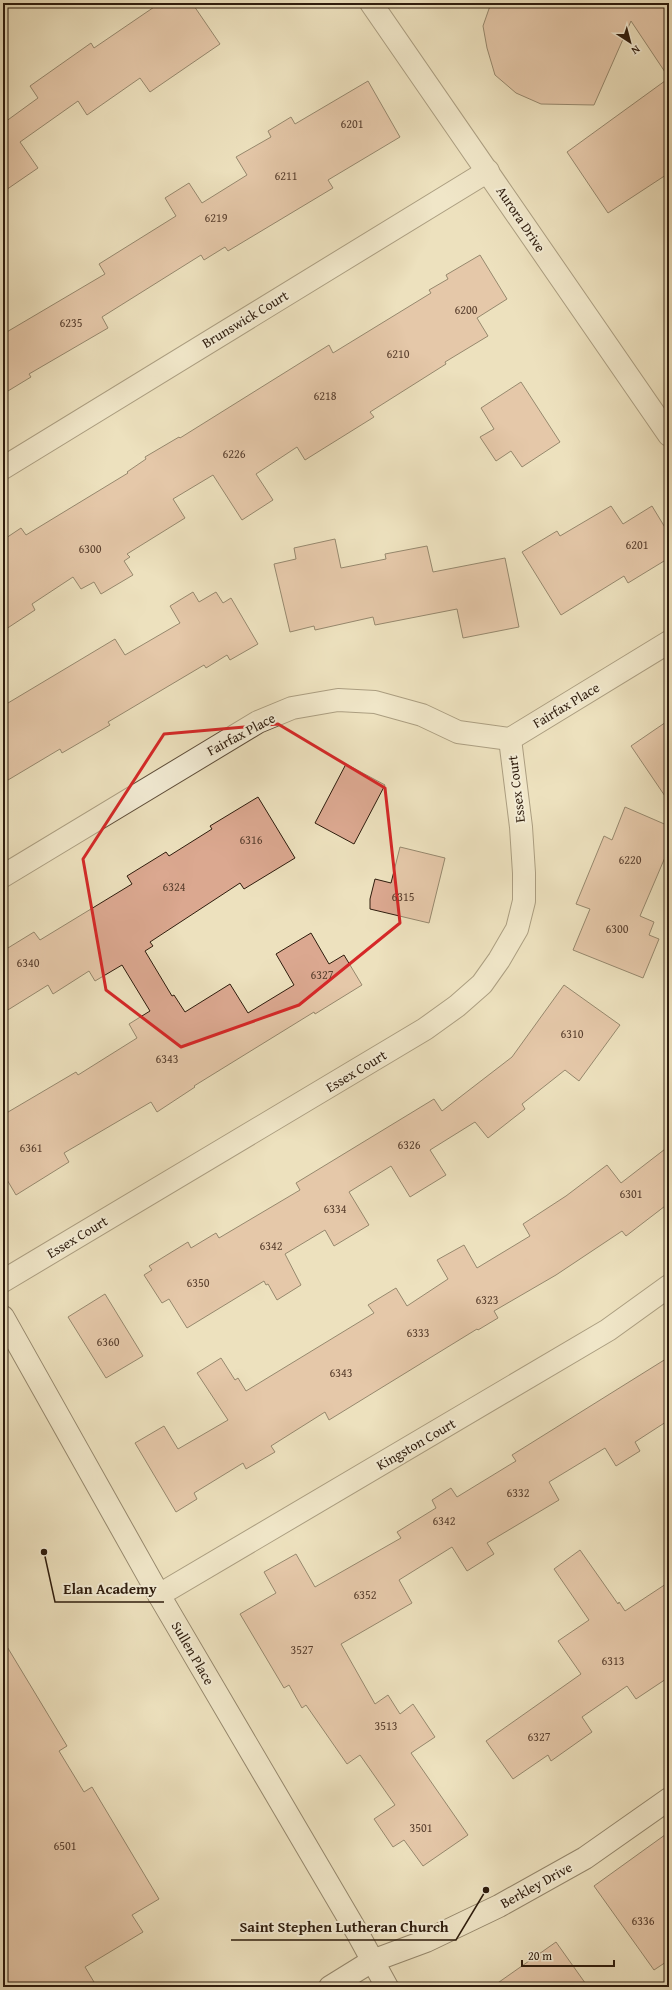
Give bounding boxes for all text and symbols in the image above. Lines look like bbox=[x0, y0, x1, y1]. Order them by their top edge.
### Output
north arrow bbox=[610, 22, 650, 62]
text: N bbox=[628, 41, 644, 59]
house number: 6201 bbox=[340, 115, 364, 132]
house number: 6211 bbox=[274, 167, 298, 184]
street label: Aurora Drive bbox=[492, 182, 551, 256]
house number: 6219 bbox=[204, 209, 228, 226]
street label: Brunswick Court bbox=[198, 285, 292, 353]
house number: 6200 bbox=[454, 301, 478, 318]
house number: 6235 bbox=[59, 314, 83, 331]
house number: 6210 bbox=[386, 345, 410, 362]
house number: 6218 bbox=[313, 387, 337, 404]
house number: 6226 bbox=[222, 445, 246, 462]
house number: 6201 bbox=[625, 536, 649, 553]
house number: 6300 bbox=[78, 540, 102, 557]
street label: Fairfax Place bbox=[529, 677, 604, 733]
street label: Fairfax Place bbox=[203, 707, 279, 760]
street label: Essex Court bbox=[502, 754, 530, 824]
house number: 6316 bbox=[239, 831, 263, 848]
house number: 6220 bbox=[618, 851, 642, 868]
house number: 6324 bbox=[162, 878, 186, 895]
house number: 6315 bbox=[391, 888, 415, 905]
house number: 6300 bbox=[605, 920, 629, 937]
house number: 6340 bbox=[16, 954, 40, 971]
house number: 6327 bbox=[310, 966, 334, 983]
house number: 6310 bbox=[560, 1025, 584, 1042]
street label: Essex Court bbox=[322, 1045, 390, 1097]
house number: 6343 bbox=[155, 1050, 179, 1067]
house number: 6326 bbox=[397, 1136, 421, 1153]
house number: 6361 bbox=[19, 1139, 43, 1156]
house number: 6301 bbox=[619, 1185, 643, 1202]
house number: 6334 bbox=[323, 1200, 347, 1217]
street label: Essex Court bbox=[43, 1211, 111, 1263]
house number: 6342 bbox=[259, 1237, 283, 1254]
house number: 6350 bbox=[186, 1274, 210, 1291]
house number: 6323 bbox=[475, 1291, 499, 1308]
house number: 6333 bbox=[406, 1324, 430, 1341]
house number: 6360 bbox=[96, 1333, 120, 1350]
house number: 6343 bbox=[329, 1364, 353, 1381]
street label: Kingston Court bbox=[373, 1413, 459, 1475]
house number: 6332 bbox=[506, 1484, 530, 1501]
house number: 6342 bbox=[432, 1512, 456, 1529]
callout: Elan Academy bbox=[55, 1575, 164, 1602]
text: Elan Academy bbox=[63, 1578, 157, 1599]
house number: 6352 bbox=[353, 1586, 377, 1603]
street label: Sullen Place bbox=[167, 1617, 220, 1689]
house number: 3527 bbox=[290, 1641, 314, 1658]
house number: 6313 bbox=[601, 1652, 625, 1669]
house number: 3513 bbox=[374, 1717, 398, 1734]
house number: 6327 bbox=[527, 1728, 551, 1745]
house number: 3501 bbox=[409, 1819, 433, 1836]
house number: 6501 bbox=[53, 1837, 77, 1854]
street label: Berkley Drive bbox=[496, 1857, 576, 1913]
house number: 6336 bbox=[631, 1912, 655, 1929]
callout: Saint Stephen Lutheran Church bbox=[231, 1913, 456, 1940]
text: Saint Stephen Lutheran Church bbox=[240, 1916, 449, 1937]
scale bar bbox=[522, 1942, 614, 1968]
text: 20 m bbox=[528, 1947, 552, 1964]

